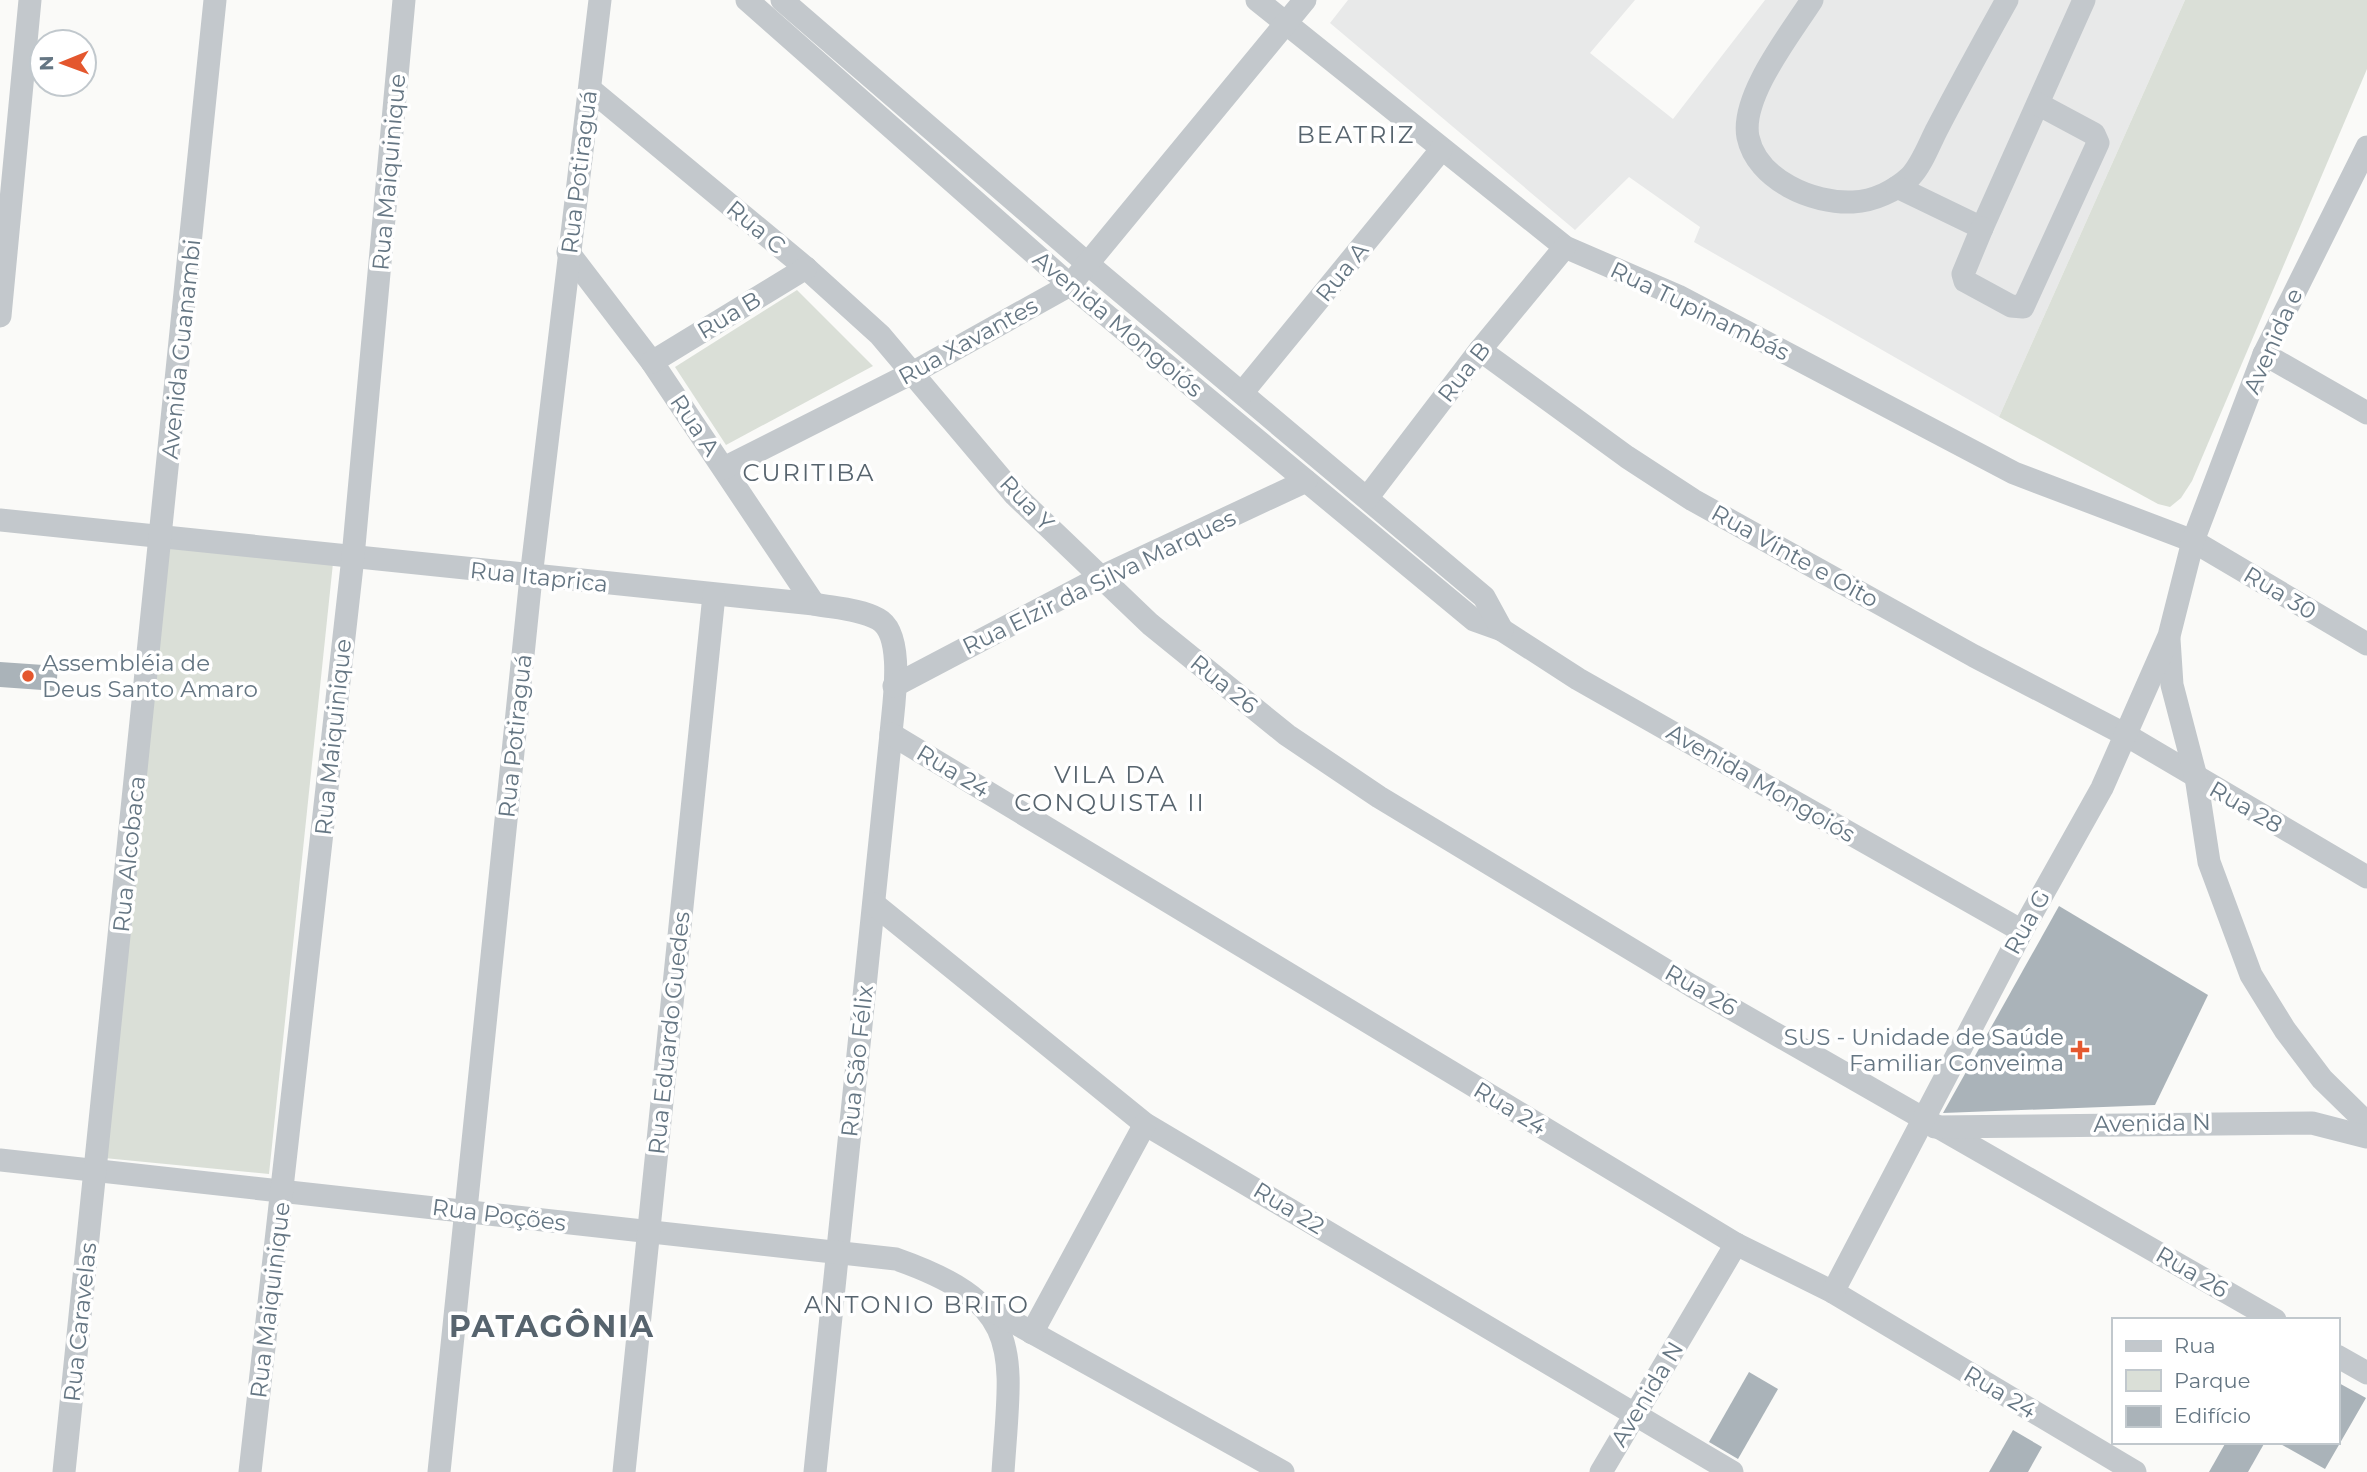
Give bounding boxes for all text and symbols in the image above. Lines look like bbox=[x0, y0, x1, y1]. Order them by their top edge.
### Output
north arrow bbox=[28, 28, 98, 98]
text: N bbox=[35, 55, 58, 71]
street label: Rua Maiquinique bbox=[366, 72, 412, 272]
street label: Rua Potiraguá bbox=[555, 89, 603, 255]
district label: BEATRIZ bbox=[1297, 120, 1415, 149]
street label: Rua C bbox=[721, 194, 791, 260]
street label: Rua A bbox=[1310, 236, 1375, 307]
street label: Avenida Guanambi bbox=[156, 238, 206, 460]
street label: Avenida Mongoiós bbox=[1028, 245, 1208, 403]
street label: Rua Tupinambás bbox=[1606, 256, 1794, 366]
street label: Avenida e bbox=[2237, 284, 2309, 398]
street label: Rua B bbox=[692, 285, 766, 345]
street label: Rua Xavantes bbox=[893, 291, 1043, 391]
street label: Rua B bbox=[1432, 336, 1496, 408]
street label: Rua A bbox=[664, 389, 726, 462]
district label: CURITIBA bbox=[743, 458, 875, 487]
street label: Rua Y bbox=[994, 469, 1060, 537]
street label: Rua Vinte e Oito bbox=[1707, 499, 1883, 613]
street label: Rua Elzir da Silva Marques bbox=[958, 504, 1240, 660]
street label: Rua Itaprica bbox=[469, 556, 609, 598]
street label: Rua 30 bbox=[2239, 560, 2321, 626]
street label: Rua Maiquinique bbox=[309, 637, 357, 837]
street label: Rua 26 bbox=[1185, 648, 1263, 720]
place label: Assembléia de Deus Santo Amaro bbox=[42, 649, 258, 703]
street label: Rua Potiraguá bbox=[492, 653, 538, 819]
marker: Assembléia de Deus Santo Amaro bbox=[20, 668, 36, 684]
street label: Avenida Mongoiós bbox=[1662, 718, 1860, 848]
street label: Rua 24 bbox=[912, 739, 994, 803]
district label: VILA DA CONQUISTA II bbox=[1014, 760, 1206, 817]
street label: Rua Alcobaca bbox=[107, 774, 151, 934]
street label: Rua 28 bbox=[2205, 775, 2287, 839]
street label: Rua G bbox=[1998, 885, 2056, 959]
street label: Rua Eduardo Guedes bbox=[642, 910, 696, 1156]
street label: Rua 26 bbox=[1660, 958, 1742, 1022]
street label: Rua São Félix bbox=[835, 984, 879, 1138]
place label: SUS - Unidade de Saúde Familiar Conveima bbox=[1784, 1023, 2064, 1077]
marker: SUS - Unidade de Saúde Familiar Conveima bbox=[2070, 1040, 2090, 1060]
street label: Rua 24 bbox=[1469, 1076, 1551, 1140]
street label: Avenida N bbox=[2093, 1108, 2211, 1138]
street label: Rua 22 bbox=[1248, 1176, 1330, 1240]
street label: Rua Poções bbox=[430, 1193, 568, 1237]
street label: Rua Maiquinique bbox=[244, 1200, 296, 1400]
street label: Rua 26 bbox=[2151, 1240, 2233, 1304]
street label: Rua Caravelas bbox=[58, 1241, 102, 1403]
district label: ANTONIO BRITO bbox=[804, 1290, 1030, 1319]
district label: PATAGÔNIA bbox=[449, 1308, 655, 1345]
legend bbox=[2112, 1318, 2339, 1444]
text: Rua bbox=[2174, 1333, 2216, 1358]
street label: Avenida N bbox=[1605, 1336, 1689, 1452]
street label: Rua 24 bbox=[1959, 1360, 2041, 1424]
text: Parque bbox=[2174, 1368, 2250, 1393]
text: Edifício bbox=[2174, 1403, 2251, 1428]

